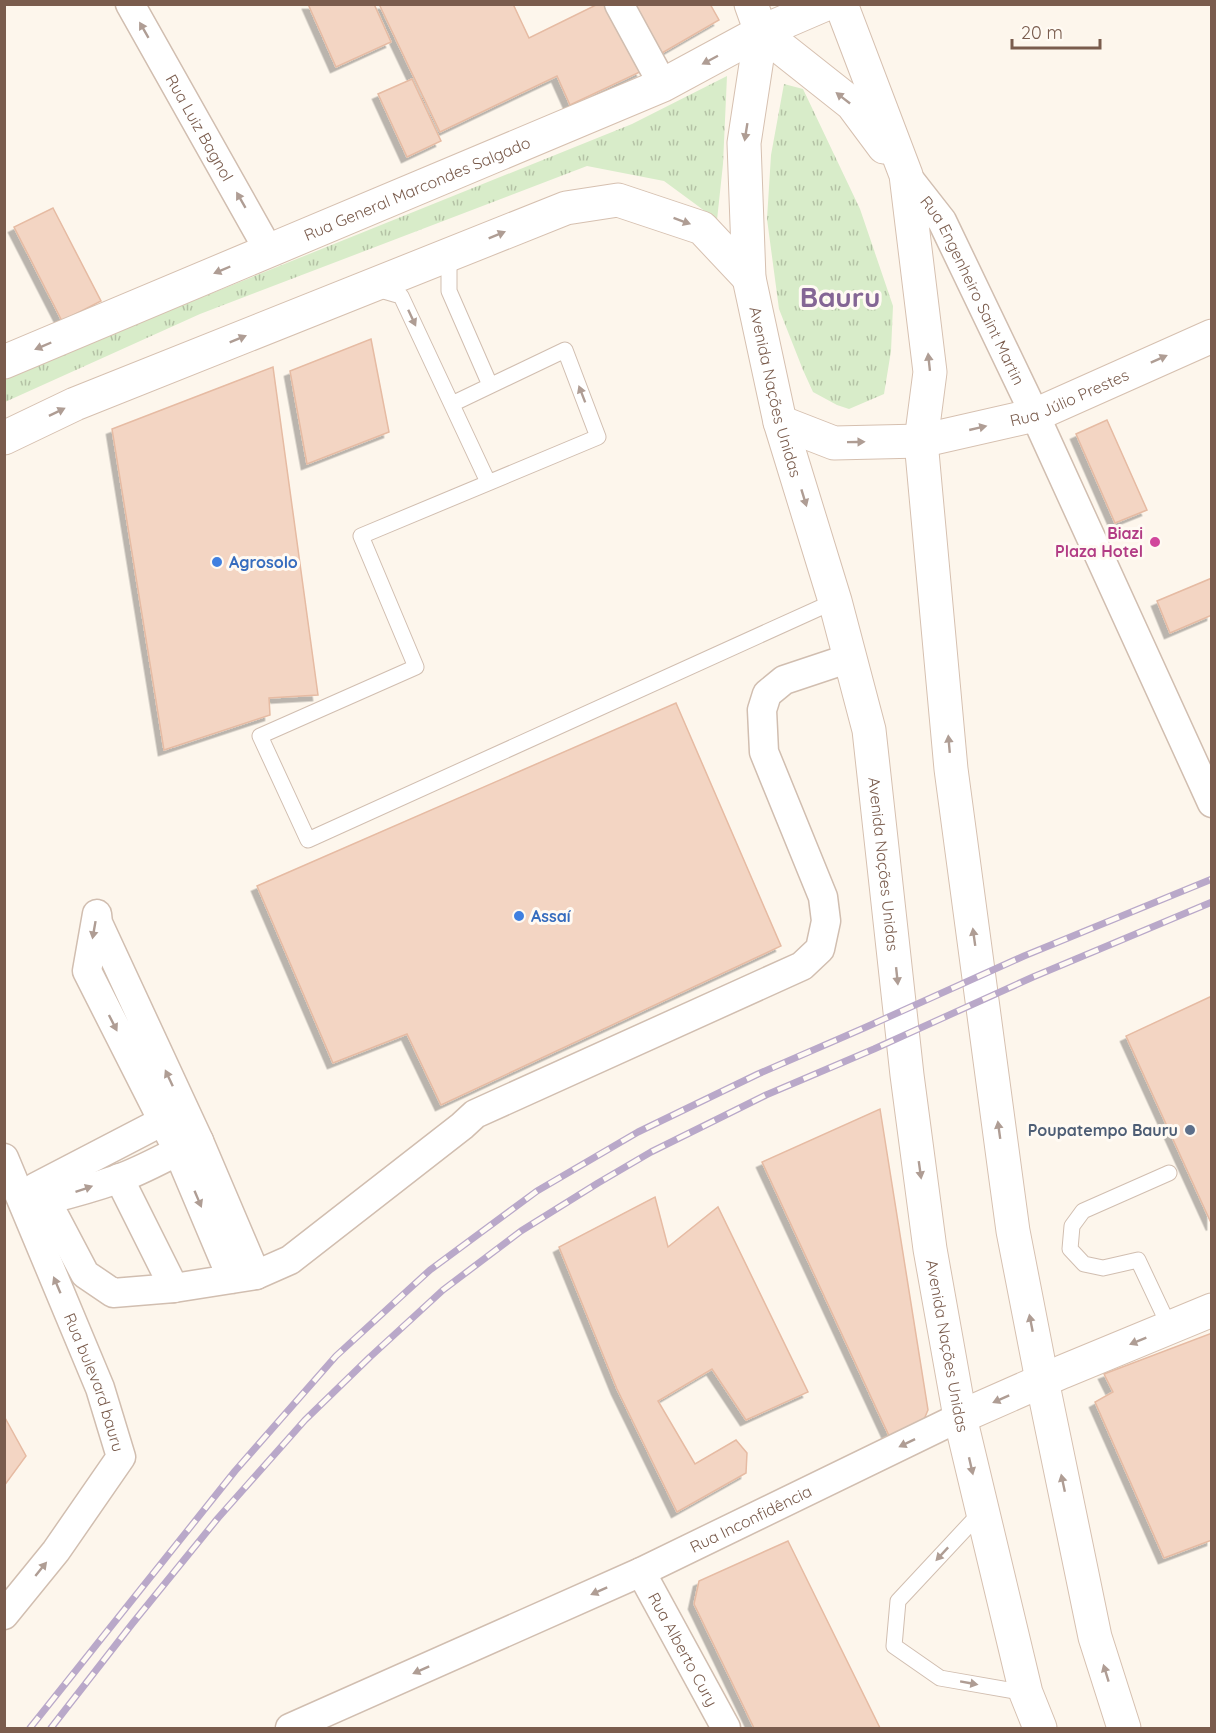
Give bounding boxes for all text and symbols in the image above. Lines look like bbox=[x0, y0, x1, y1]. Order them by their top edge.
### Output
scale bar bbox=[1012, 12, 1100, 50]
text: 20 m bbox=[1021, 21, 1063, 44]
one-way arrow bbox=[139, 22, 150, 38]
one-way arrow bbox=[701, 55, 718, 65]
street label: Rua Luiz Bagnol bbox=[162, 71, 238, 185]
one-way arrow bbox=[835, 91, 851, 104]
one-way arrow bbox=[742, 122, 751, 141]
street label: Rua General Marcondes Salgado bbox=[301, 132, 533, 245]
one-way arrow bbox=[235, 192, 246, 208]
street label: Rua Engenheiro Saint Martin bbox=[916, 192, 1029, 388]
one-way arrow bbox=[674, 216, 692, 226]
one-way arrow bbox=[488, 230, 506, 239]
one-way arrow bbox=[214, 266, 231, 275]
district label: Bauru bbox=[800, 279, 880, 314]
street label: Avenida Nações Unidas bbox=[745, 305, 806, 480]
one-way arrow bbox=[407, 310, 416, 327]
one-way arrow bbox=[229, 334, 247, 344]
one-way arrow bbox=[33, 341, 51, 351]
one-way arrow bbox=[924, 352, 934, 371]
one-way arrow bbox=[1151, 354, 1169, 364]
street label: Rua Júlio Prestes bbox=[1008, 364, 1132, 430]
one-way arrow bbox=[576, 385, 586, 403]
one-way arrow bbox=[49, 408, 66, 417]
one-way arrow bbox=[968, 423, 987, 432]
one-way arrow bbox=[847, 437, 866, 447]
one-way arrow bbox=[800, 489, 809, 507]
place label: Biazi Plaza Hotel bbox=[1055, 523, 1143, 561]
marker: Biazi Plaza Hotel bbox=[1148, 535, 1162, 549]
place label: Agrosolo bbox=[229, 552, 298, 572]
marker: Agrosolo bbox=[210, 555, 224, 569]
one-way arrow bbox=[944, 734, 954, 753]
street label: Avenida Nações Unidas bbox=[864, 776, 903, 952]
place label: Assaí bbox=[531, 906, 572, 926]
marker: Assaí bbox=[512, 909, 526, 923]
one-way arrow bbox=[89, 920, 98, 939]
one-way arrow bbox=[969, 927, 978, 946]
one-way arrow bbox=[892, 967, 902, 986]
one-way arrow bbox=[109, 1014, 118, 1031]
one-way arrow bbox=[165, 1069, 174, 1086]
place label: Poupatempo Bauru bbox=[1028, 1120, 1178, 1140]
one-way arrow bbox=[995, 1121, 1004, 1140]
marker: Poupatempo Bauru bbox=[1183, 1123, 1197, 1137]
one-way arrow bbox=[915, 1161, 925, 1180]
one-way arrow bbox=[75, 1184, 93, 1193]
one-way arrow bbox=[193, 1190, 203, 1208]
street label: Avenida Nações Unidas bbox=[922, 1258, 973, 1434]
one-way arrow bbox=[52, 1276, 61, 1294]
street label: Rua bulevard bauru bbox=[60, 1310, 129, 1454]
one-way arrow bbox=[1026, 1313, 1035, 1332]
one-way arrow bbox=[1129, 1336, 1147, 1346]
one-way arrow bbox=[992, 1394, 1009, 1403]
one-way arrow bbox=[899, 1438, 916, 1447]
one-way arrow bbox=[967, 1456, 976, 1475]
one-way arrow bbox=[1058, 1473, 1067, 1492]
street label: Rua Inconfidência bbox=[687, 1481, 815, 1557]
one-way arrow bbox=[935, 1547, 949, 1562]
one-way arrow bbox=[34, 1562, 46, 1577]
one-way arrow bbox=[590, 1586, 607, 1595]
street label: Rua Alberto Cury bbox=[644, 1589, 722, 1710]
one-way arrow bbox=[1101, 1664, 1110, 1682]
one-way arrow bbox=[412, 1666, 429, 1675]
one-way arrow bbox=[960, 1679, 979, 1688]

